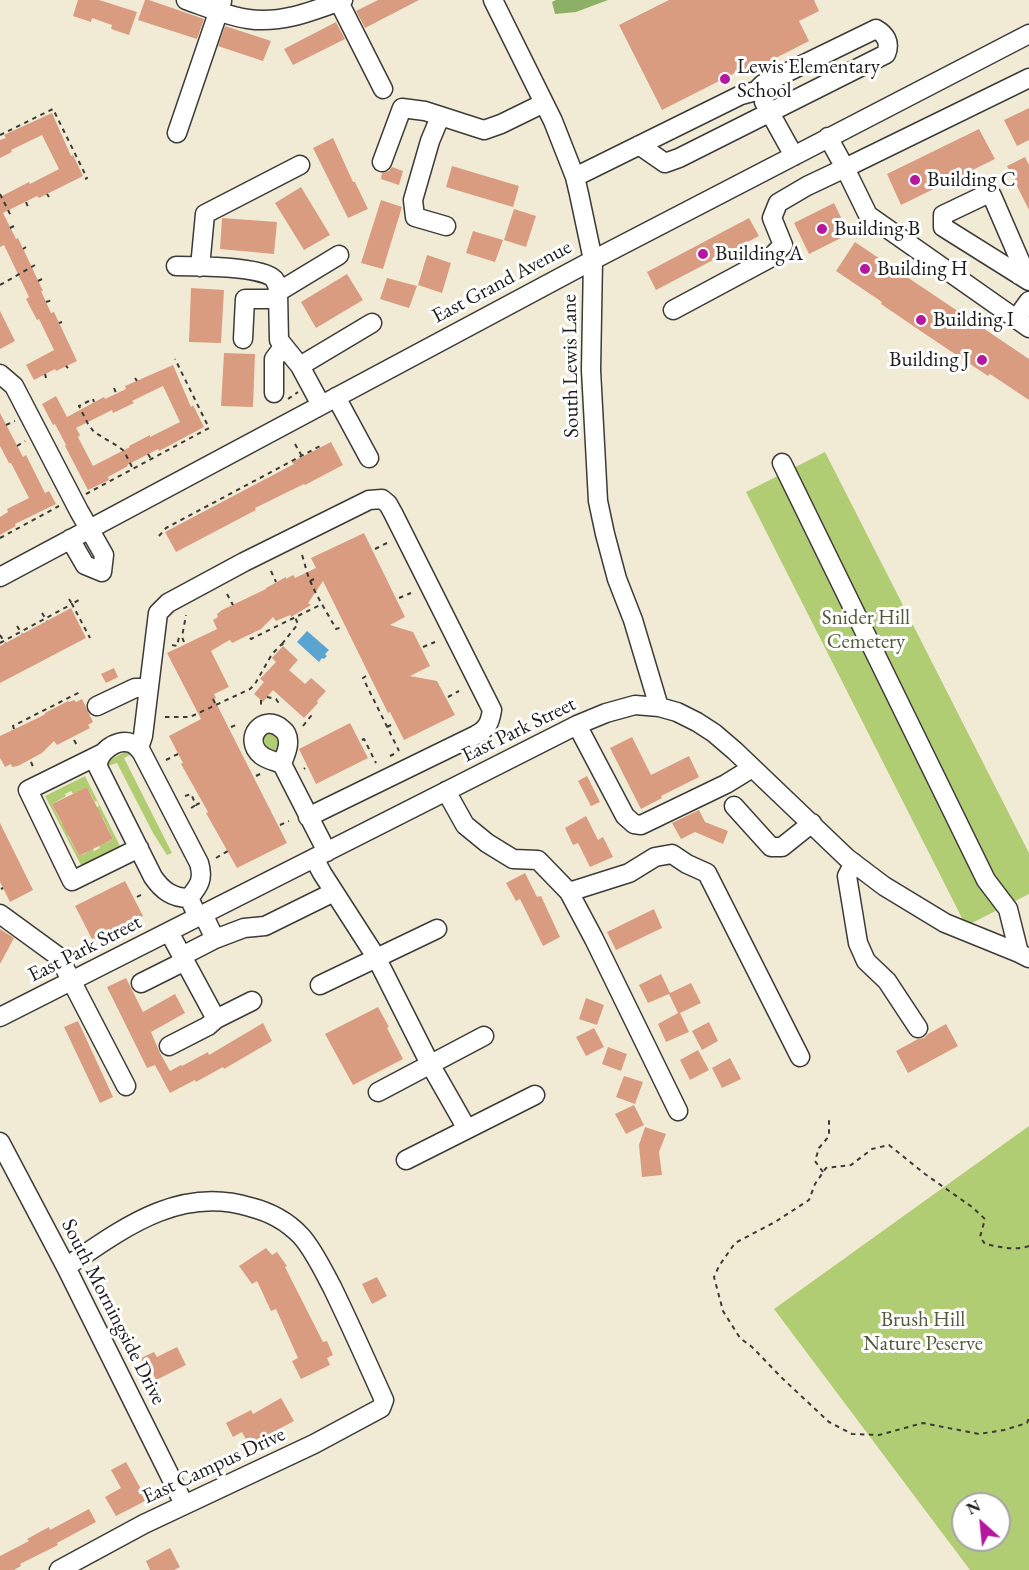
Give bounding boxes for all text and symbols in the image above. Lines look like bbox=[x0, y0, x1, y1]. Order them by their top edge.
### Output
place label: Lewis Elementary School bbox=[737, 54, 880, 104]
marker: Lewis Elementary School bbox=[718, 72, 732, 86]
place label: Building C bbox=[927, 167, 1016, 193]
marker: Building C bbox=[908, 173, 922, 187]
place label: Building B bbox=[834, 216, 920, 242]
marker: Building B bbox=[815, 222, 829, 236]
street label: East Grand Avenue bbox=[428, 235, 576, 329]
place label: Building A bbox=[715, 241, 803, 267]
marker: Building A bbox=[696, 247, 710, 261]
place label: Building H bbox=[877, 256, 968, 282]
marker: Building H bbox=[858, 262, 872, 276]
street label: South Lewis Lane bbox=[557, 294, 585, 438]
place label: Building I bbox=[933, 307, 1014, 333]
marker: Building I bbox=[914, 313, 928, 327]
place label: Building J bbox=[889, 347, 970, 373]
marker: Building J bbox=[975, 353, 989, 367]
park label: Snider Hill Cemetery bbox=[822, 605, 910, 655]
street label: East Park Street bbox=[458, 692, 580, 768]
street label: East Park Street bbox=[24, 910, 146, 988]
street label: South Morningside Drive bbox=[55, 1215, 171, 1409]
park label: Brush Hill Nature Peserve bbox=[863, 1307, 983, 1357]
street label: East Campus Drive bbox=[139, 1422, 289, 1510]
north arrow bbox=[951, 1492, 1011, 1552]
text: N bbox=[963, 1495, 984, 1520]

